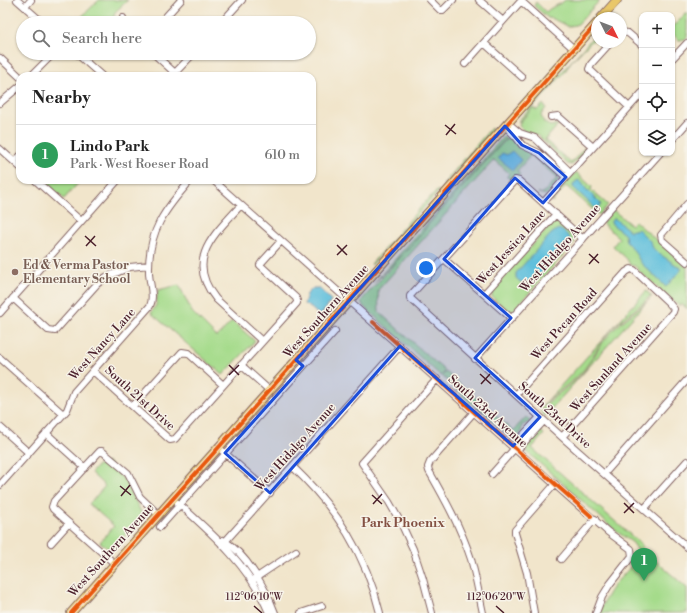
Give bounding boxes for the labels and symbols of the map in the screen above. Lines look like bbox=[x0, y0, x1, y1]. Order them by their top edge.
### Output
north arrow bbox=[591, 12, 627, 48]
street label: West Hidalgo Avenue bbox=[516, 201, 604, 296]
street label: West Jessica Lane bbox=[473, 207, 549, 289]
place label: Ed & Verma Pastor Elementary School bbox=[23, 258, 130, 287]
your location bbox=[416, 258, 436, 278]
street label: West Southern Avenue bbox=[280, 261, 372, 362]
marker: Ed & Verma Pastor Elementary School bbox=[10, 267, 20, 277]
street label: West Pecan Road bbox=[528, 285, 601, 364]
street label: West Nancy Lane bbox=[65, 305, 139, 384]
street label: West Sunland Avenue bbox=[567, 320, 655, 416]
street label: South 21st Drive bbox=[101, 363, 178, 434]
street label: South 23rd Avenue bbox=[445, 372, 531, 451]
street label: South 23rd Drive bbox=[515, 379, 594, 452]
street label: West Hidalgo Avenue bbox=[251, 400, 339, 495]
street label: West Southern Avenue bbox=[65, 500, 157, 601]
district label: Park Phoenix bbox=[361, 515, 445, 531]
pin: 1 bbox=[631, 548, 657, 581]
text: 112°06'10"W bbox=[225, 591, 283, 603]
text: 112°06'20"W bbox=[467, 591, 526, 603]

